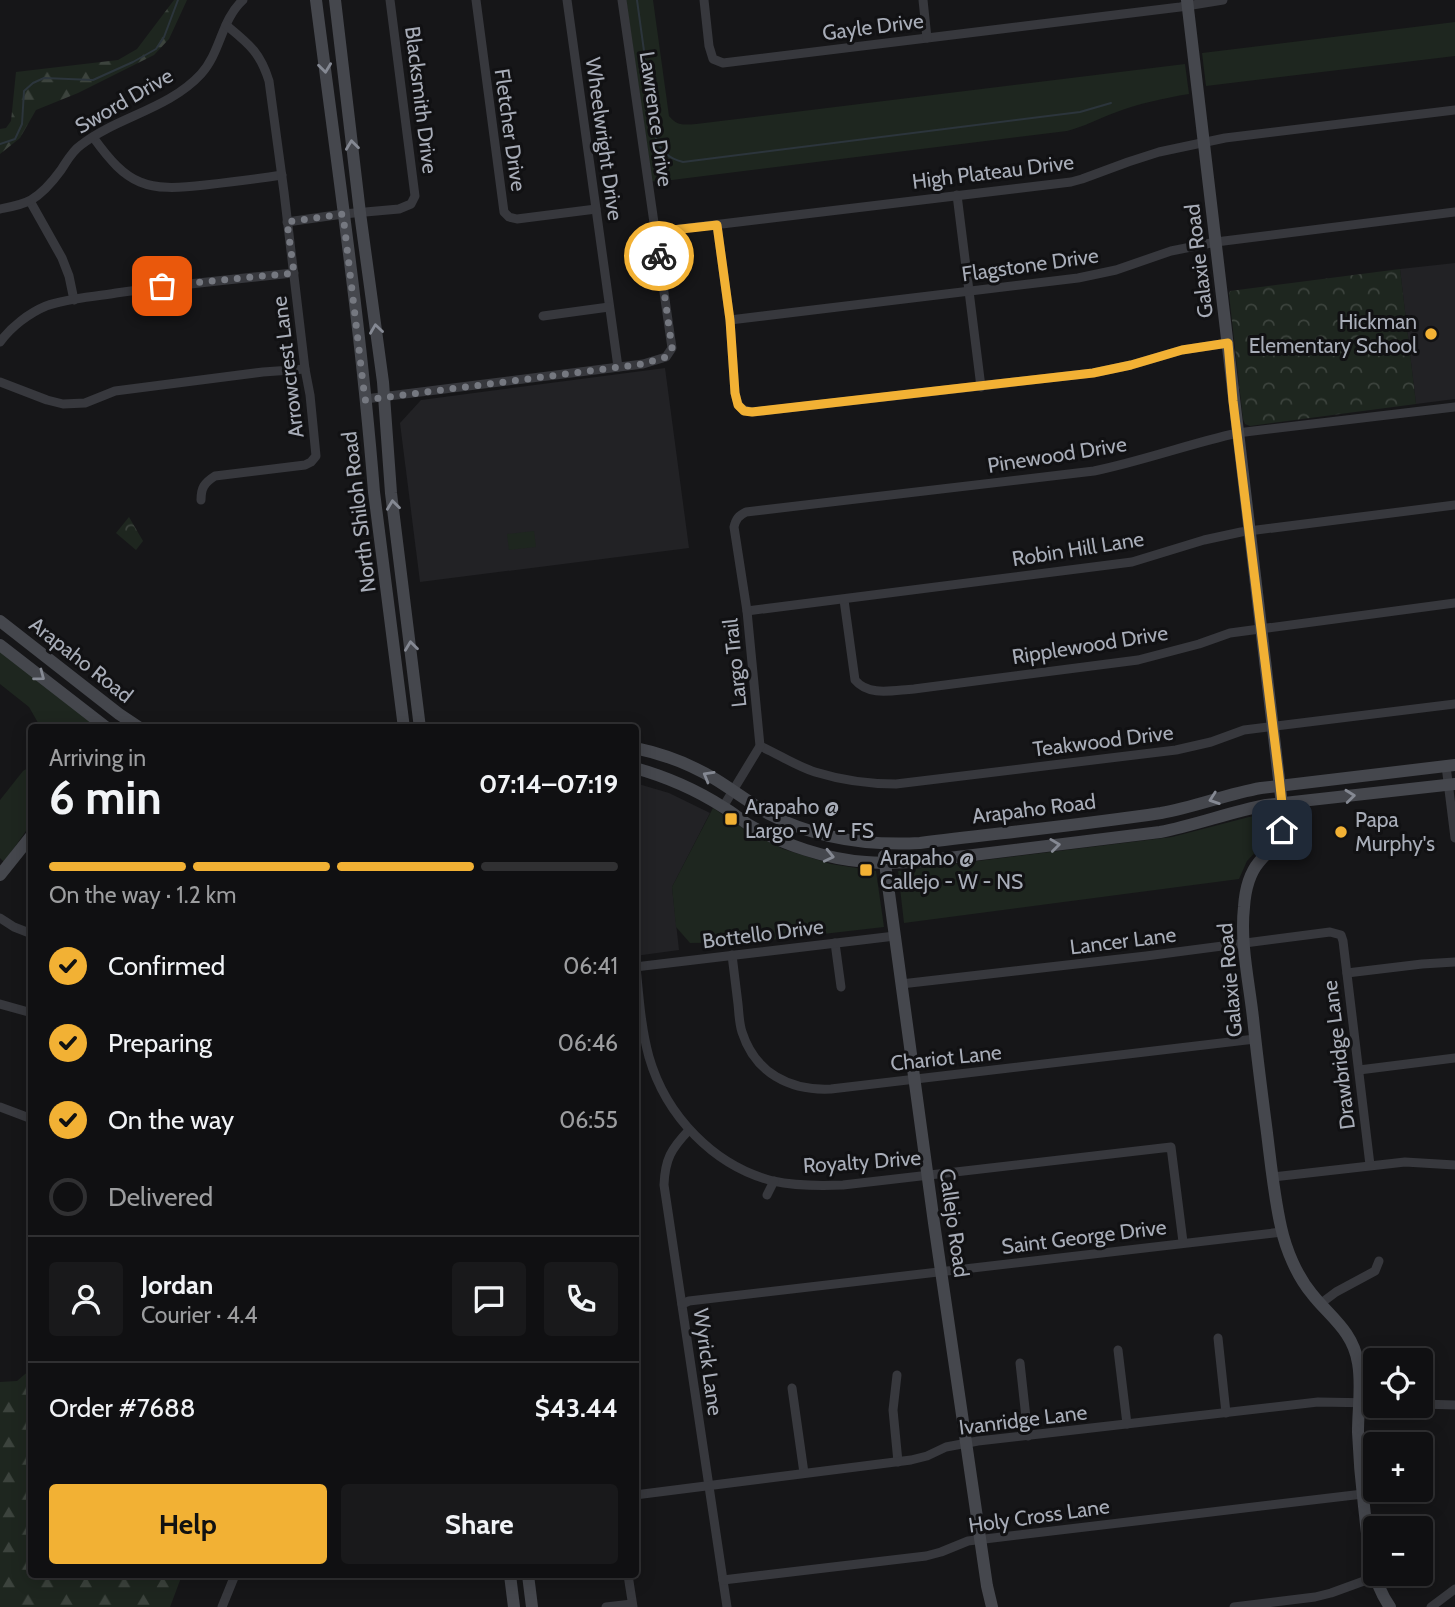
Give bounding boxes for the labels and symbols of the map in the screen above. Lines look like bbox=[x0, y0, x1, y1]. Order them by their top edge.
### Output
street label: Gayle Drive bbox=[821, 8, 925, 45]
street label: Blacksmith Drive bbox=[400, 25, 443, 175]
street label: Lawrence Drive bbox=[635, 50, 678, 188]
street label: Wheelwright Drive bbox=[581, 56, 628, 222]
street label: Sword Drive bbox=[71, 62, 177, 139]
one-way arrow bbox=[317, 62, 332, 74]
street label: Fletcher Drive bbox=[490, 67, 532, 193]
one-way arrow bbox=[344, 139, 359, 151]
street label: High Plateau Drive bbox=[910, 149, 1076, 194]
street label: Galaxie Road bbox=[1179, 203, 1218, 319]
courier bbox=[624, 221, 694, 291]
street label: Flagstone Drive bbox=[960, 242, 1100, 286]
pin bbox=[132, 256, 192, 316]
street label: Arrowcrest Lane bbox=[266, 294, 309, 439]
place label: Hickman Elementary School bbox=[1249, 309, 1417, 358]
one-way arrow bbox=[368, 323, 383, 335]
marker: Hickman Elementary School bbox=[1423, 326, 1439, 342]
street label: North Shiloh Road bbox=[336, 430, 381, 594]
street label: Pinewood Drive bbox=[986, 431, 1129, 478]
one-way arrow bbox=[385, 499, 400, 511]
street label: Robin Hill Lane bbox=[1010, 526, 1146, 571]
street label: Arapaho Road bbox=[25, 611, 138, 708]
street label: Largo Trail bbox=[717, 617, 752, 709]
street label: Ripplewood Drive bbox=[1010, 620, 1170, 669]
one-way arrow bbox=[403, 640, 418, 652]
one-way arrow bbox=[33, 668, 45, 681]
street label: Teakwood Drive bbox=[1031, 719, 1175, 762]
one-way arrow bbox=[703, 771, 715, 784]
street label: Arapaho Road bbox=[971, 789, 1097, 828]
one-way arrow bbox=[1344, 789, 1356, 804]
one-way arrow bbox=[1208, 791, 1220, 805]
place label: Arapaho @ Largo - W - FS bbox=[745, 794, 874, 843]
pin bbox=[1252, 800, 1312, 860]
place label: Papa Murphy's bbox=[1355, 807, 1435, 856]
marker: Arapaho @ Largo - W - FS bbox=[723, 811, 739, 827]
marker: Papa Murphy's bbox=[1333, 824, 1349, 840]
one-way arrow bbox=[1049, 838, 1061, 853]
place label: Arapaho @ Callejo - W - NS bbox=[880, 845, 1023, 895]
one-way arrow bbox=[823, 848, 835, 862]
marker: Arapaho @ Callejo - W - NS bbox=[858, 862, 874, 878]
street label: Bottello Drive bbox=[701, 914, 825, 953]
street label: Lancer Lane bbox=[1068, 922, 1178, 959]
street label: Galaxie Road bbox=[1212, 922, 1247, 1038]
street label: Drawbridge Lane bbox=[1317, 979, 1360, 1131]
street label: Chariot Lane bbox=[889, 1039, 1003, 1076]
street label: Royalty Drive bbox=[802, 1145, 922, 1178]
street label: Callejo Road bbox=[933, 1167, 975, 1279]
street label: Saint George Drive bbox=[1000, 1214, 1168, 1259]
street label: Wyrick Lane bbox=[689, 1307, 728, 1417]
street label: Ivanridge Lane bbox=[957, 1399, 1089, 1440]
street label: Holy Cross Lane bbox=[967, 1493, 1111, 1538]

